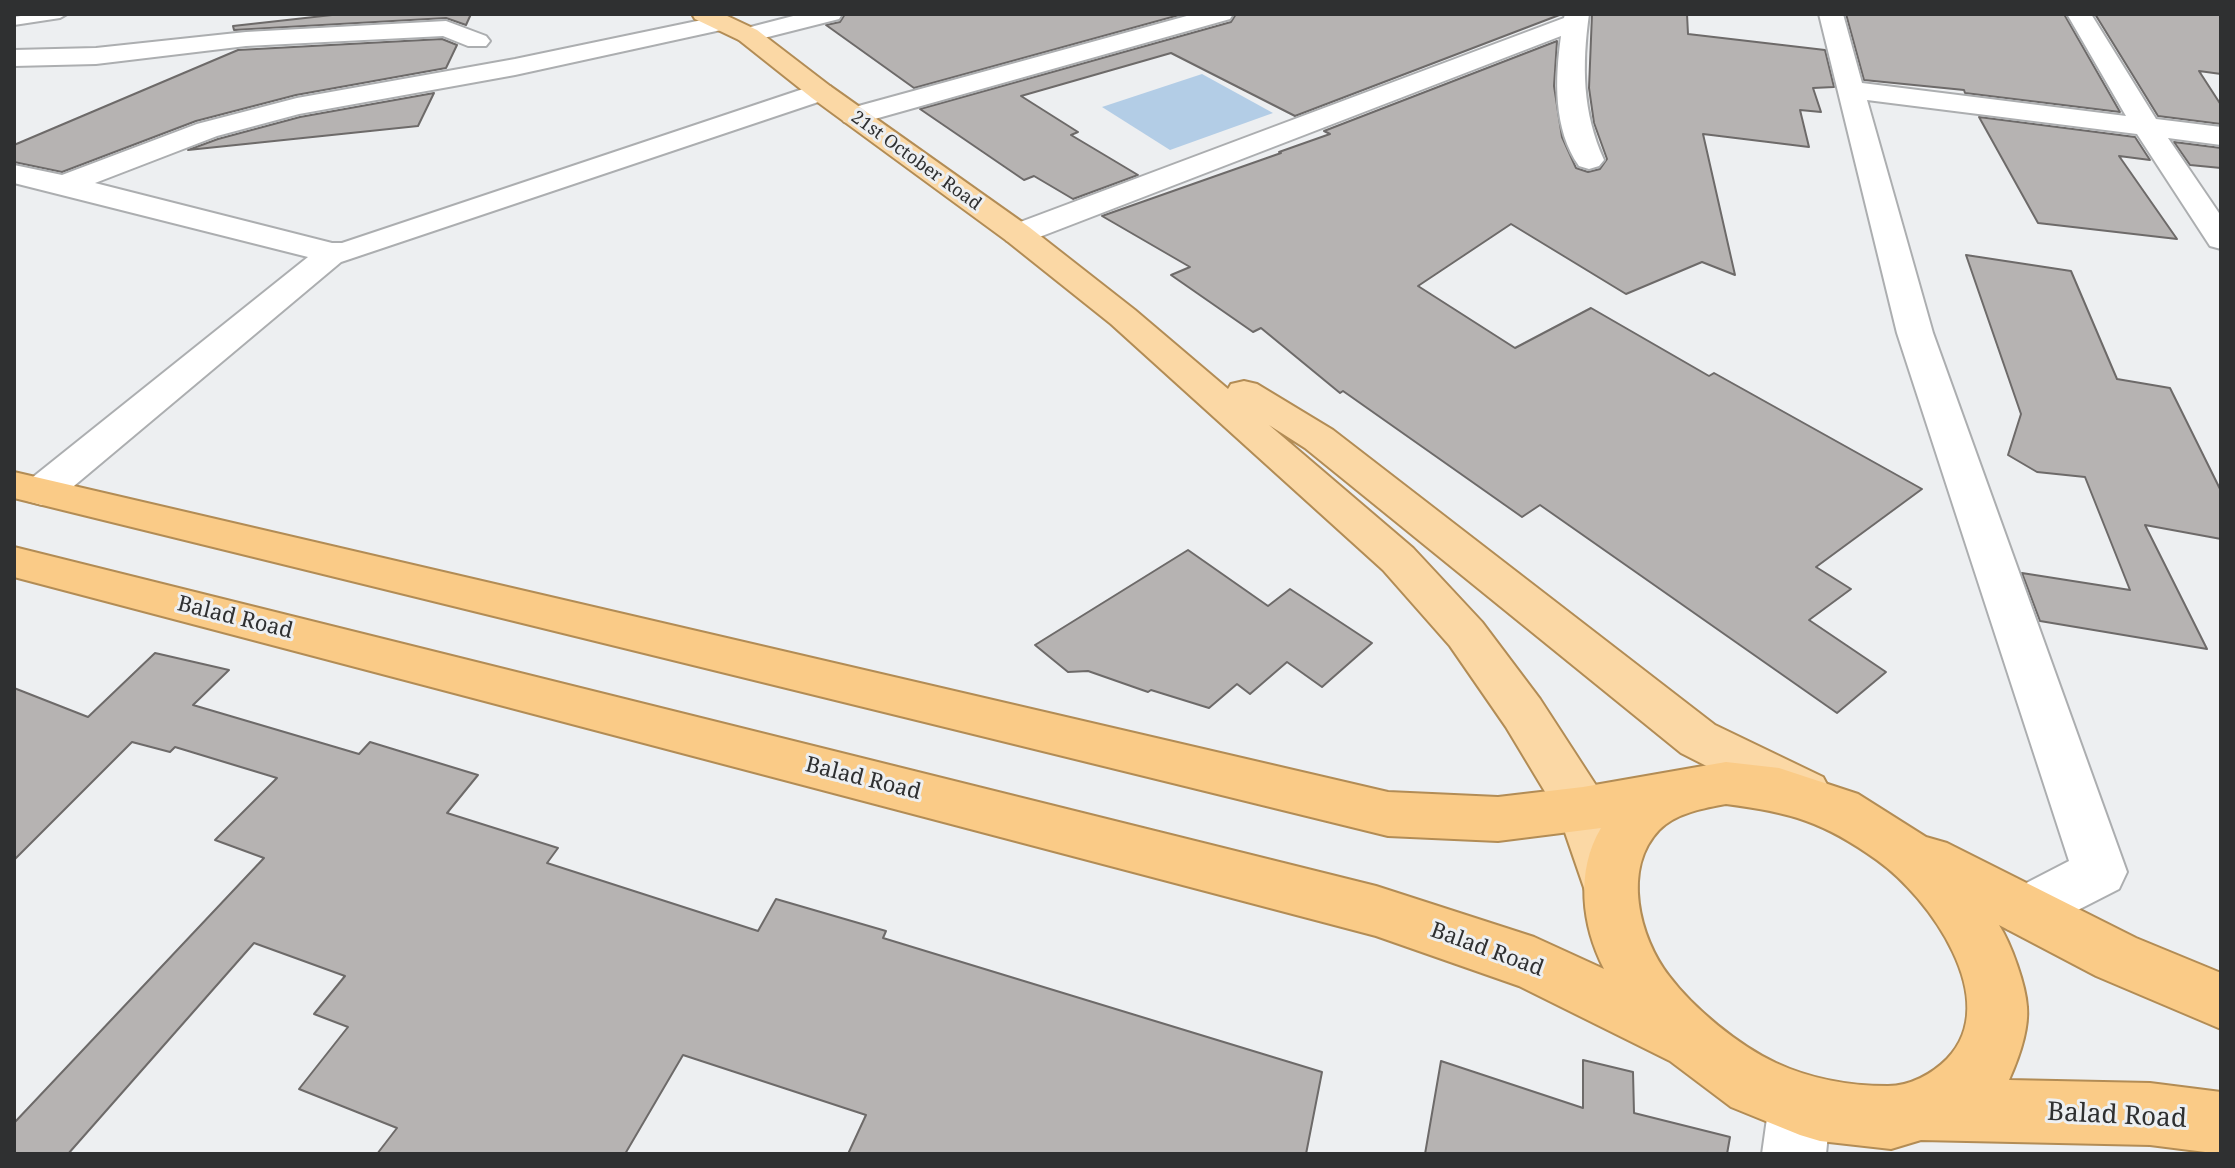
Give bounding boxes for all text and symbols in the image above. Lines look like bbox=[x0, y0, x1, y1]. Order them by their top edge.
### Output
street label: 21st October Road bbox=[847, 107, 985, 215]
street label: Balad Road bbox=[174, 591, 296, 645]
street label: Balad Road bbox=[802, 752, 924, 806]
street label: Balad Road bbox=[1427, 917, 1547, 983]
street label: Balad Road bbox=[2046, 1097, 2188, 1135]

